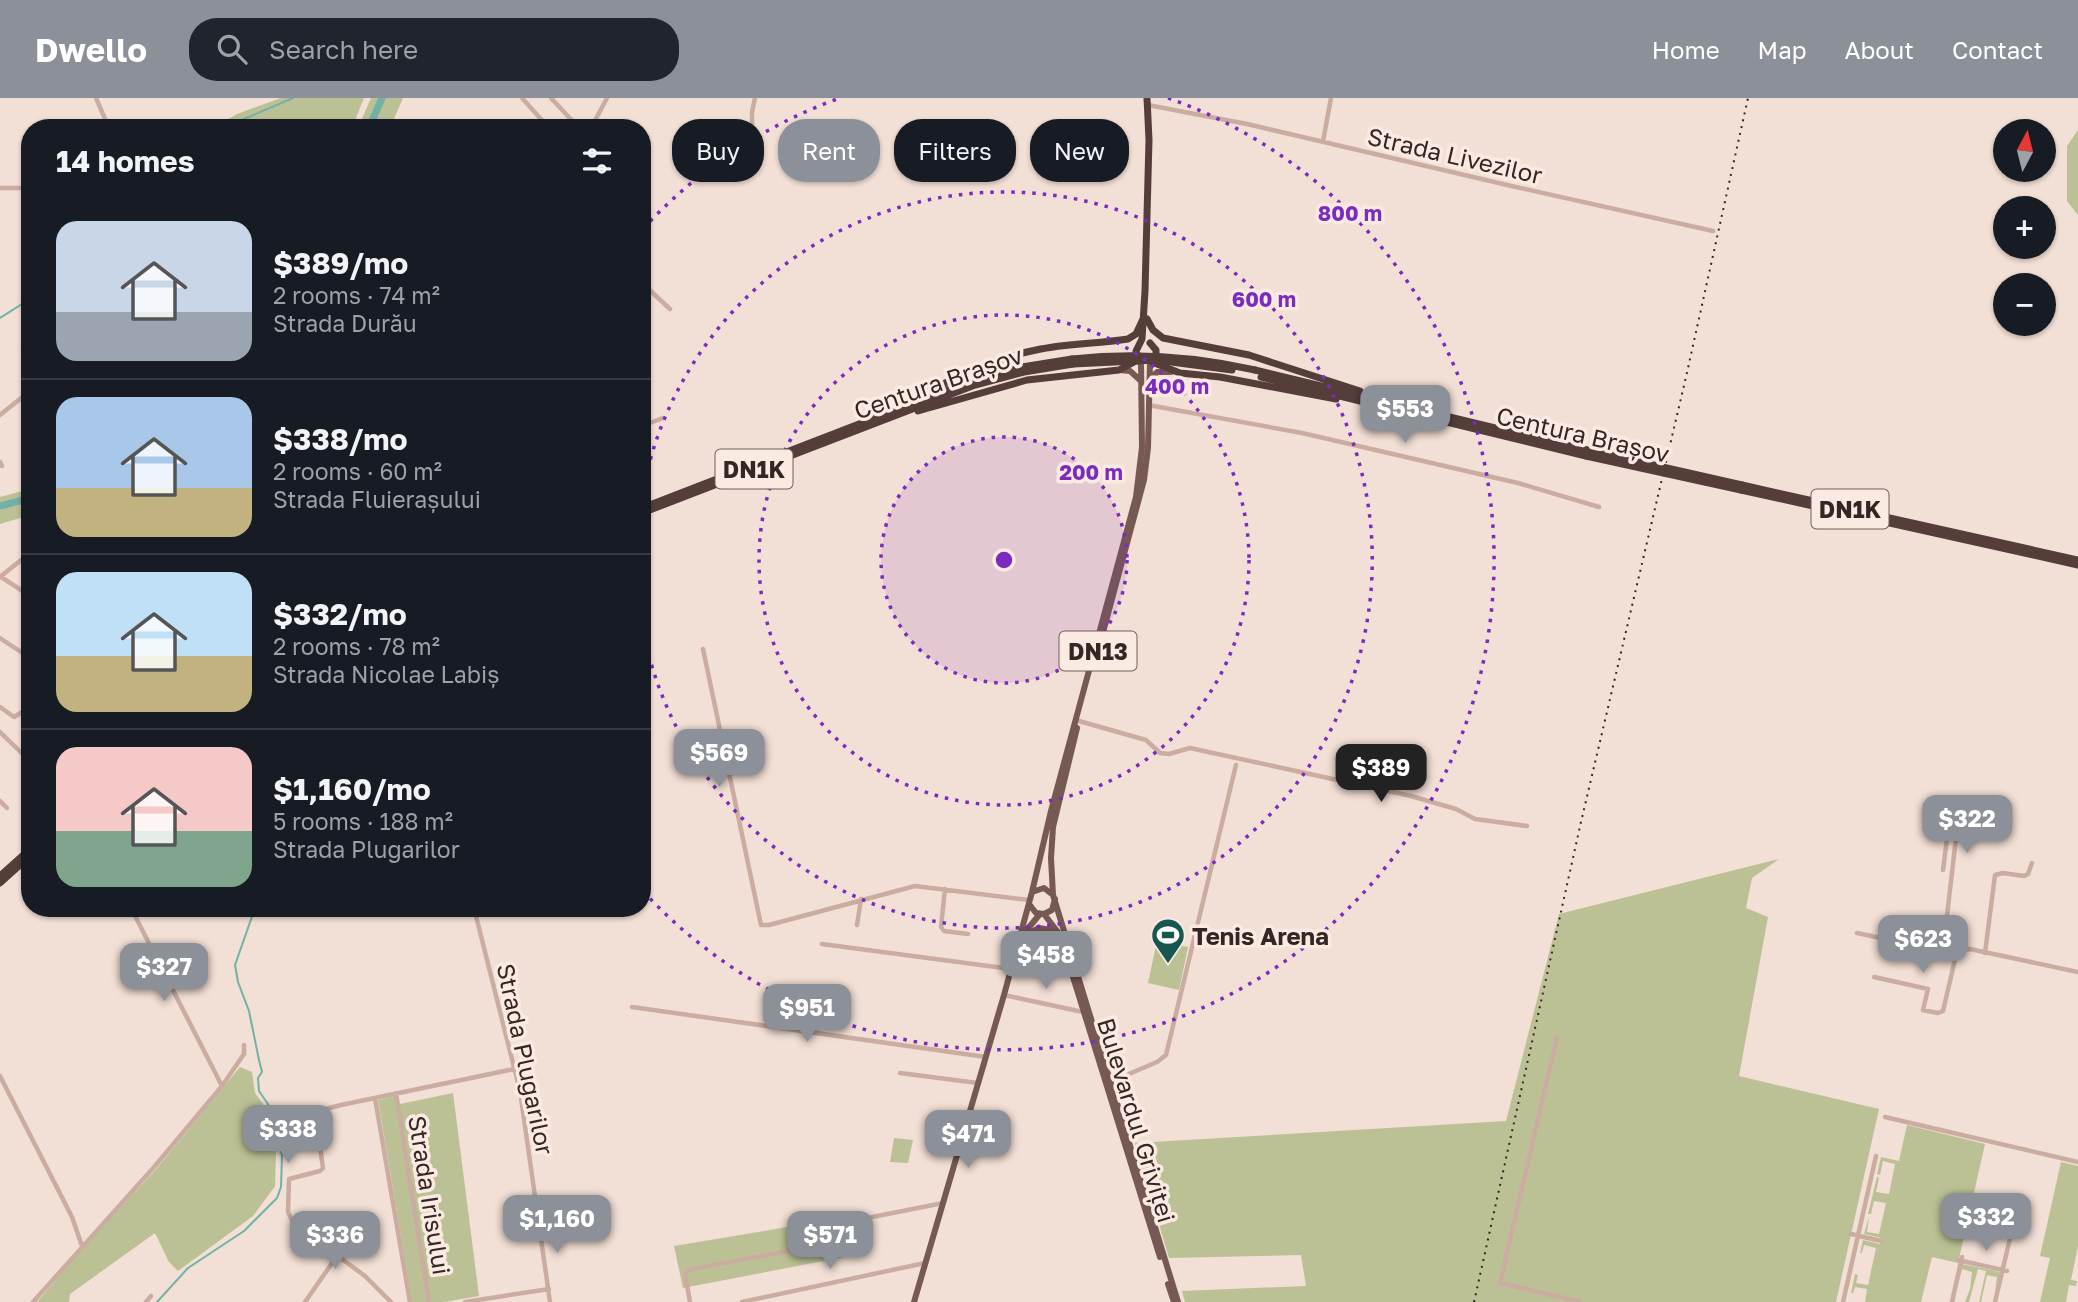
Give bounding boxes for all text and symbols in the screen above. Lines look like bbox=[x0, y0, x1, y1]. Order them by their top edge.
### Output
search box bbox=[189, 18, 679, 81]
text: Dwello bbox=[35, 30, 147, 69]
icon: search bbox=[213, 30, 251, 68]
text: Search here bbox=[269, 34, 418, 65]
text: Home bbox=[1652, 35, 1720, 64]
text: Map bbox=[1758, 35, 1807, 64]
text: About bbox=[1845, 35, 1914, 64]
text: Contact bbox=[1952, 35, 2043, 64]
chip: Buy bbox=[672, 119, 764, 182]
chip: Rent bbox=[778, 119, 880, 182]
chip: Filters bbox=[894, 119, 1016, 182]
chip: New bbox=[1030, 119, 1129, 182]
north arrow bbox=[1993, 119, 2056, 182]
map controls bbox=[1993, 119, 2056, 336]
street label: Strada Livezilor bbox=[1365, 121, 1545, 189]
icon: filters bbox=[578, 142, 616, 180]
text: 14 homes bbox=[56, 143, 195, 179]
button: + bbox=[1993, 196, 2056, 259]
text: 800 m bbox=[1318, 200, 1382, 226]
text: $389/mo bbox=[273, 245, 408, 281]
icon: home bbox=[112, 249, 196, 333]
button: − bbox=[1993, 273, 2056, 336]
text: 2 rooms · 74 m² bbox=[273, 281, 440, 309]
text: 600 m bbox=[1232, 286, 1296, 312]
text: Strada Durău bbox=[273, 309, 417, 337]
street label: Centura Brașov bbox=[850, 340, 1026, 425]
text: 400 m bbox=[1145, 373, 1209, 399]
pin: $553 bbox=[1364, 386, 1446, 445]
text: $553 bbox=[1376, 394, 1434, 422]
street label: Centura Brașov bbox=[1494, 400, 1672, 469]
text: $338/mo bbox=[273, 421, 408, 457]
icon: home bbox=[112, 425, 196, 509]
road number: DN1K bbox=[716, 450, 792, 488]
text: 2 rooms · 60 m² bbox=[273, 457, 442, 485]
text: 200 m bbox=[1059, 459, 1123, 485]
text: Strada Fluierașului bbox=[273, 485, 481, 513]
road number: DN1K bbox=[1812, 490, 1888, 528]
centre of rings bbox=[992, 548, 1016, 572]
text: $332/mo bbox=[273, 596, 407, 632]
icon: home bbox=[112, 600, 196, 684]
text: 2 rooms · 78 m² bbox=[273, 632, 440, 660]
road number: DN13 bbox=[1060, 632, 1136, 670]
text: Strada Nicolae Labiș bbox=[273, 660, 499, 688]
pin: $569 bbox=[678, 730, 760, 789]
text: $569 bbox=[690, 738, 748, 766]
pin: $389 bbox=[1340, 744, 1422, 804]
text: $389 bbox=[1352, 753, 1410, 781]
text: $1,160/mo bbox=[273, 771, 431, 807]
icon: home bbox=[112, 775, 196, 859]
pin: $322 bbox=[1926, 796, 2008, 855]
text: $322 bbox=[1938, 804, 1996, 832]
text: 5 rooms · 188 m² bbox=[273, 807, 453, 835]
text: Strada Plugarilor bbox=[273, 835, 460, 863]
sports icon: Tenis Arena bbox=[1149, 916, 1187, 965]
pin: $623 bbox=[1882, 916, 1964, 975]
place label: Tenis Arena bbox=[1192, 921, 1329, 950]
text: $623 bbox=[1894, 924, 1952, 952]
pin: $458 bbox=[1005, 932, 1087, 991]
text: $458 bbox=[1017, 940, 1075, 968]
pin: $327 bbox=[123, 944, 205, 1003]
text: $327 bbox=[136, 952, 192, 980]
street label: Strada Plugarilor bbox=[492, 961, 560, 1157]
pin: $951 bbox=[766, 984, 848, 1044]
text: $951 bbox=[779, 993, 835, 1021]
street label: Bulevardul Griviței bbox=[1091, 1014, 1182, 1226]
pin: $338 bbox=[247, 1105, 329, 1165]
pin: $471 bbox=[927, 1110, 1009, 1170]
street label: Strada Irisului bbox=[403, 1113, 457, 1277]
text: $338 bbox=[259, 1114, 317, 1142]
text: $471 bbox=[941, 1119, 995, 1147]
pin: $332 bbox=[1945, 1194, 2027, 1253]
pin: $1,160 bbox=[500, 1196, 614, 1255]
text: $332 bbox=[1957, 1202, 2015, 1230]
text: $1,160 bbox=[519, 1204, 595, 1232]
pin: $336 bbox=[294, 1212, 376, 1271]
pin: $571 bbox=[789, 1212, 871, 1271]
text: $336 bbox=[306, 1220, 364, 1248]
text: $571 bbox=[803, 1220, 857, 1248]

